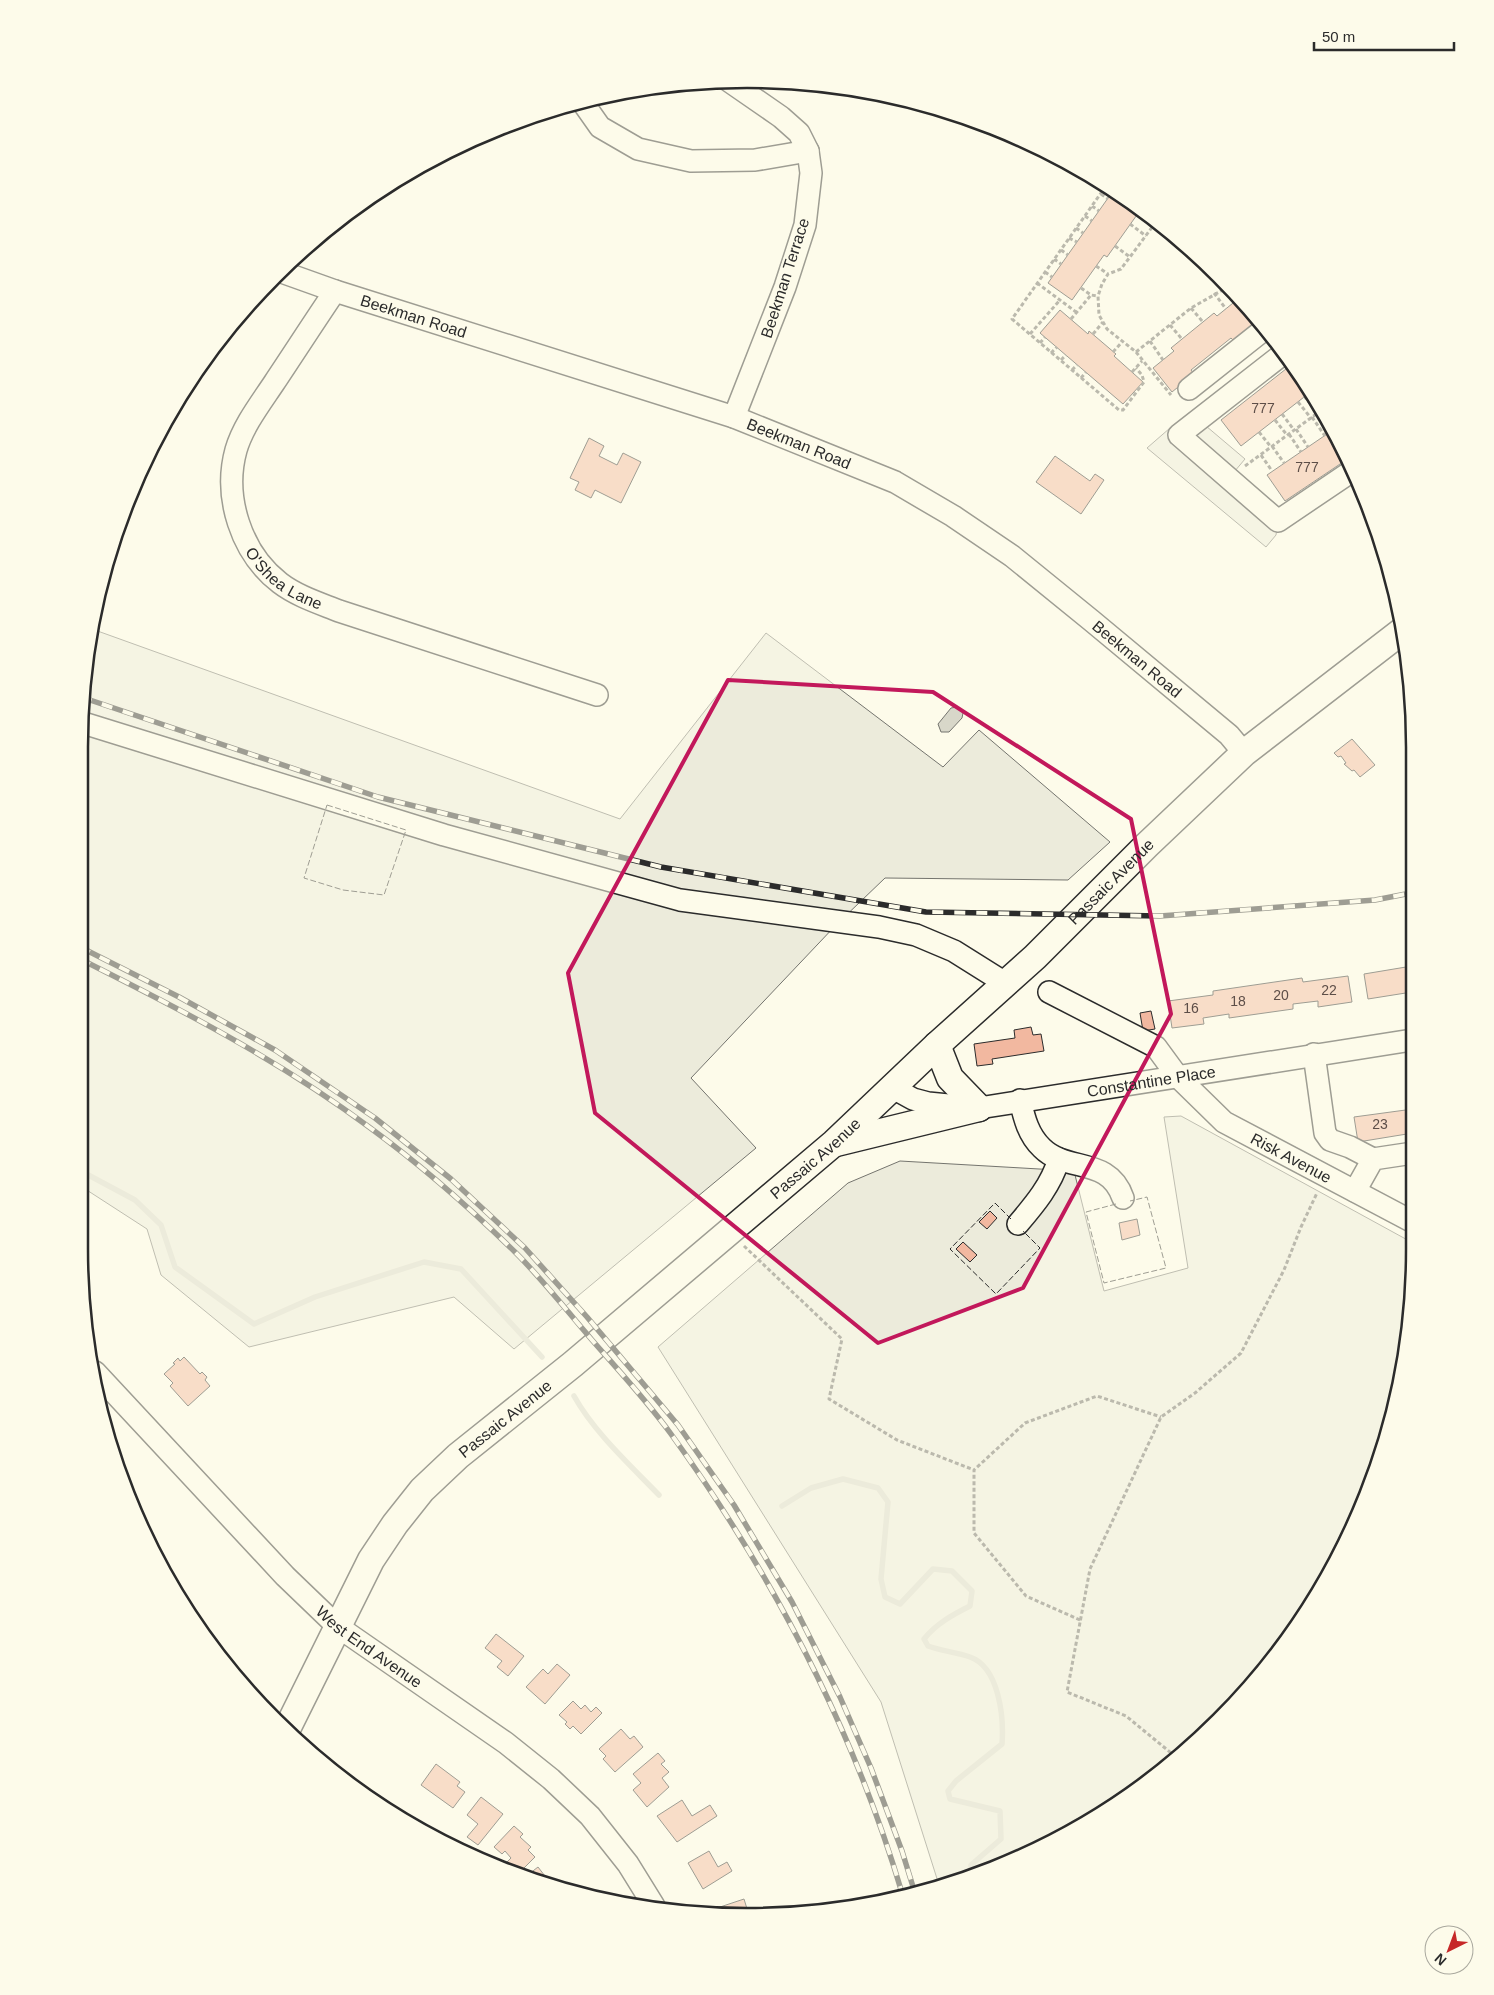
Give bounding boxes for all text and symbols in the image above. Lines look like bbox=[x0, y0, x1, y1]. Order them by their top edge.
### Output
scale bar bbox=[1314, 20, 1454, 52]
text: 50 m bbox=[1322, 28, 1355, 45]
street label: Beekman Terrace bbox=[758, 216, 812, 340]
street label: Beekman Road bbox=[359, 291, 469, 341]
house number: 777 bbox=[1251, 400, 1275, 416]
street label: Beekman Road bbox=[745, 415, 853, 472]
house number: 777 bbox=[1295, 459, 1319, 475]
street label: O'Shea Lane bbox=[243, 544, 325, 612]
street label: Beekman Road bbox=[1089, 617, 1185, 701]
street label: Passaic Avenue bbox=[1064, 835, 1157, 928]
house number: 22 bbox=[1321, 982, 1337, 998]
house number: 20 bbox=[1273, 987, 1289, 1003]
house number: 18 bbox=[1230, 993, 1246, 1009]
house number: 16 bbox=[1183, 1000, 1199, 1016]
street label: Constantine Place bbox=[1086, 1062, 1217, 1099]
street label: Passaic Avenue bbox=[767, 1114, 864, 1202]
house number: 23 bbox=[1372, 1116, 1388, 1132]
street label: Risk Avenue bbox=[1248, 1129, 1335, 1186]
street label: Passaic Avenue bbox=[455, 1376, 555, 1461]
street label: West End Avenue bbox=[313, 1602, 425, 1691]
north arrow bbox=[1424, 1925, 1474, 1975]
text: N bbox=[1431, 1950, 1449, 1969]

